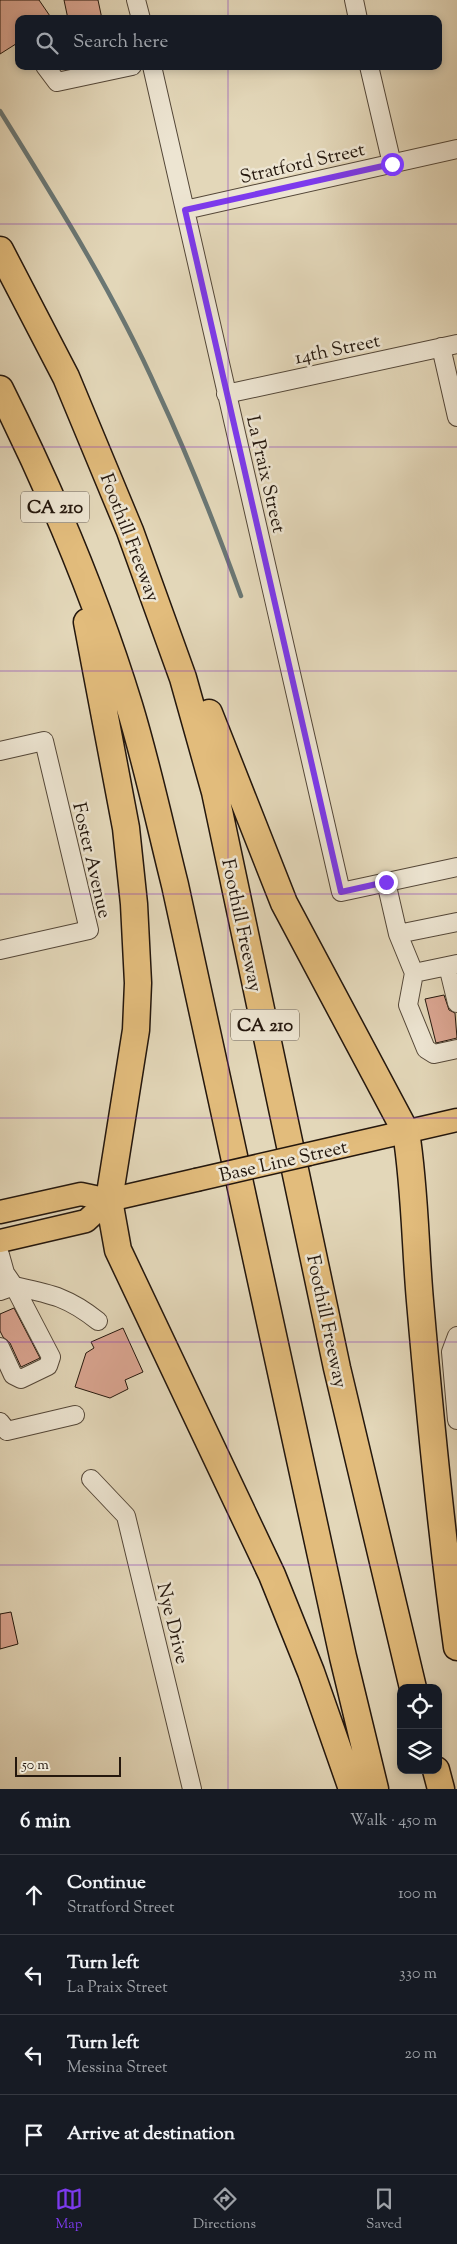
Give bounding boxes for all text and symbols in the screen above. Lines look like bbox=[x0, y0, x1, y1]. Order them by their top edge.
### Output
search box bbox=[15, 15, 442, 70]
icon: search bbox=[33, 29, 61, 57]
text: Search here bbox=[73, 29, 168, 56]
street label: Stratford Street bbox=[237, 137, 368, 192]
route start bbox=[381, 153, 404, 176]
street label: 14th Street bbox=[292, 328, 383, 373]
street label: La Praix Street bbox=[238, 413, 291, 536]
street label: Foothill Freeway bbox=[92, 470, 166, 607]
road number: CA 210 bbox=[21, 492, 89, 522]
street label: Foster Avenue bbox=[64, 800, 117, 921]
street label: Foothill Freeway bbox=[213, 856, 268, 995]
route end bbox=[375, 871, 398, 894]
road number: CA 210 bbox=[231, 1010, 299, 1040]
street label: Base Line Street bbox=[217, 1134, 351, 1190]
street label: Foothill Freeway bbox=[298, 1252, 353, 1391]
street label: Nye Drive bbox=[148, 1580, 195, 1667]
map controls bbox=[397, 1684, 442, 1774]
button: locate bbox=[397, 1684, 442, 1729]
button: layers bbox=[397, 1729, 442, 1774]
scale bar bbox=[15, 1754, 121, 1777]
text: 50 m bbox=[22, 1756, 49, 1776]
text: 6 min bbox=[20, 1807, 71, 1837]
text: Walk · 450 m bbox=[350, 1810, 437, 1833]
text: Continue bbox=[67, 1870, 146, 1897]
icon: ahead bbox=[20, 1881, 48, 1909]
text: 100 m bbox=[398, 1883, 437, 1906]
text: Stratford Street bbox=[67, 1897, 174, 1920]
text: Turn left bbox=[67, 1950, 139, 1977]
icon: left bbox=[20, 1961, 48, 1989]
text: 330 m bbox=[399, 1963, 437, 1986]
text: La Praix Street bbox=[67, 1977, 168, 2000]
text: Turn left bbox=[67, 2030, 139, 2057]
icon: left bbox=[20, 2041, 48, 2069]
text: 20 m bbox=[404, 2043, 437, 2066]
text: Messina Street bbox=[67, 2057, 168, 2080]
icon: arrive bbox=[20, 2121, 48, 2149]
text: Arrive at destination bbox=[67, 2121, 235, 2148]
tab: Map bbox=[55, 2185, 83, 2235]
tab: Directions bbox=[193, 2185, 256, 2235]
tab: Saved bbox=[366, 2185, 402, 2235]

